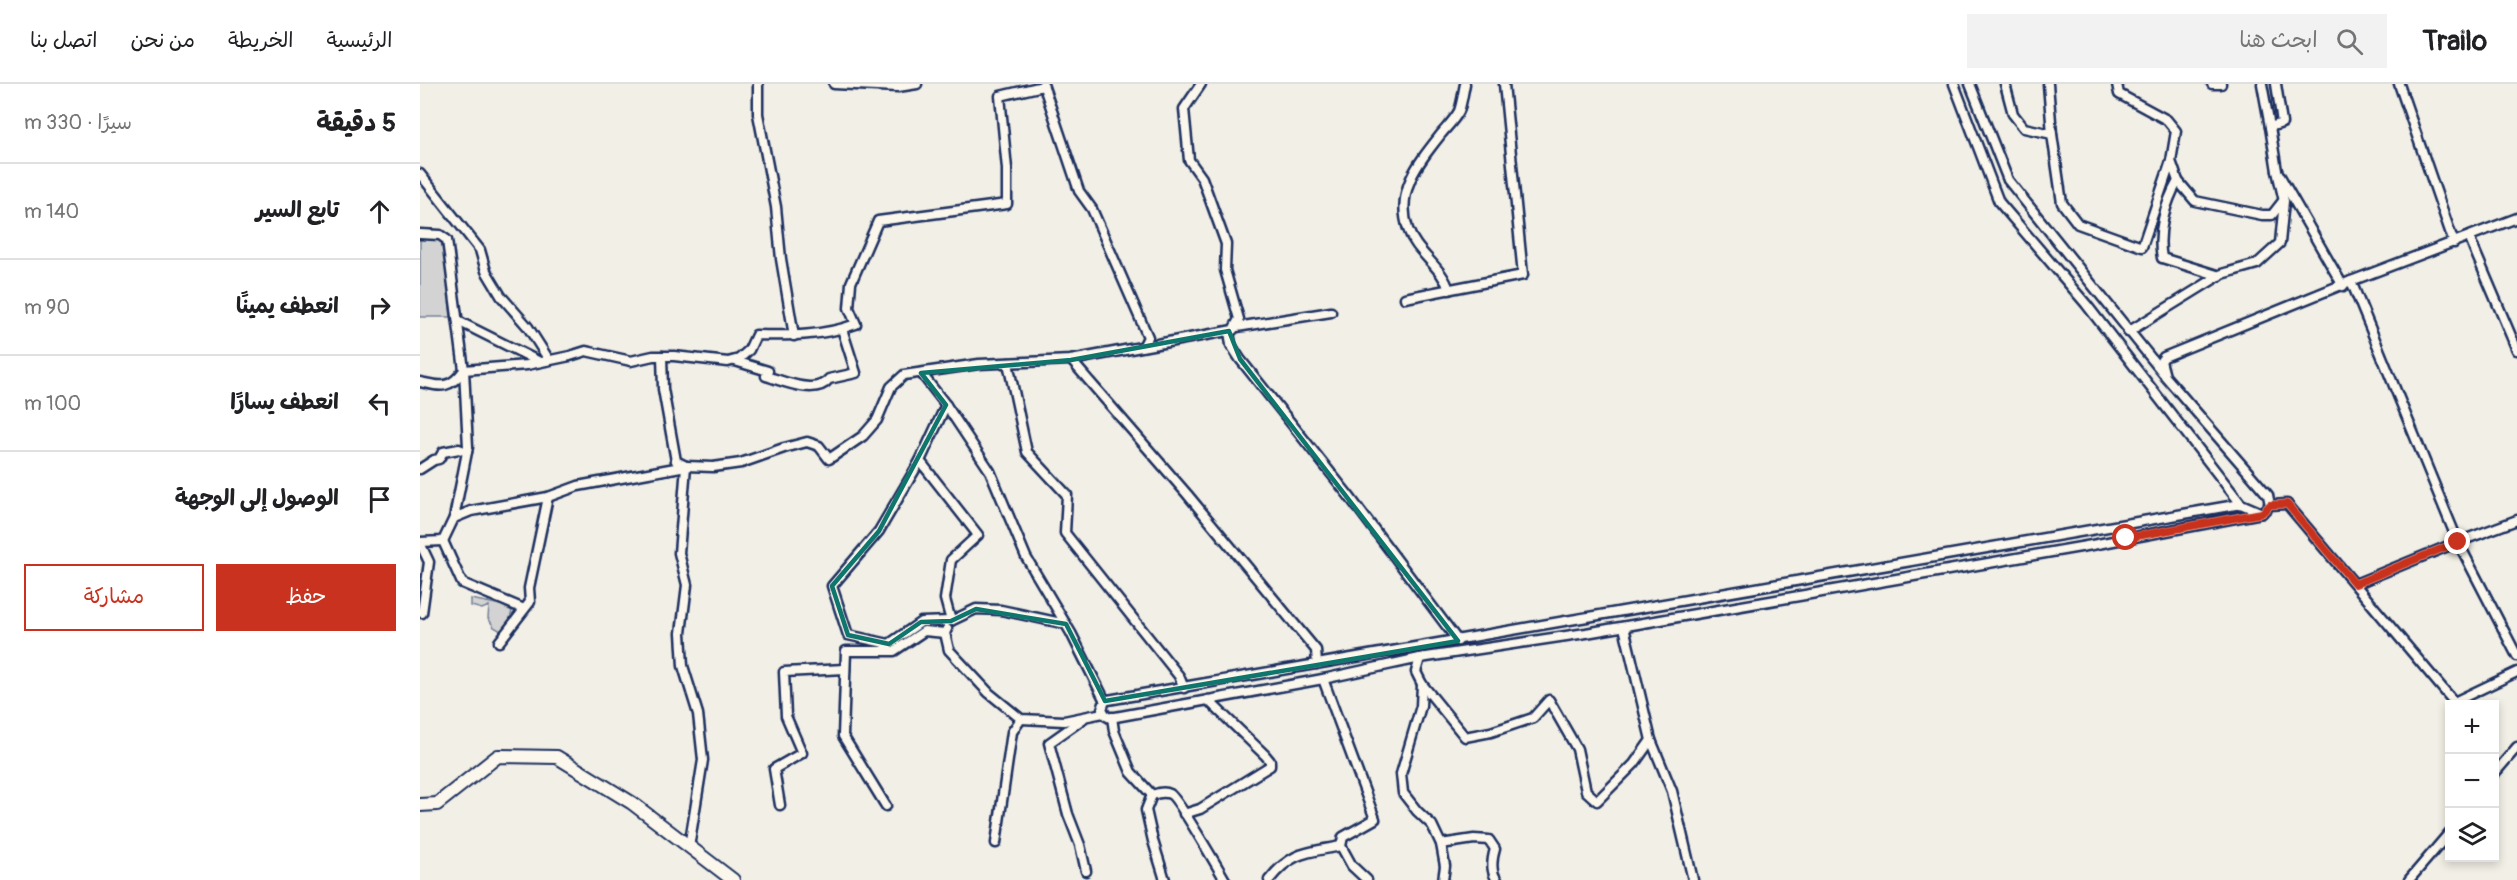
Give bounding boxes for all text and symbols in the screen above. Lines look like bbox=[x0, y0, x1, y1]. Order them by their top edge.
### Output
search box bbox=[1967, 14, 2387, 68]
text: Trailo bbox=[2423, 24, 2487, 59]
icon: search bbox=[2333, 25, 2366, 58]
text: ابحث هنا bbox=[2239, 26, 2318, 54]
text: اتصل بنا bbox=[30, 27, 97, 54]
text: من نحن bbox=[130, 27, 195, 54]
text: الخريطة bbox=[228, 27, 293, 54]
text: الرئيسية bbox=[326, 27, 392, 54]
text: 5 دقيقة bbox=[316, 107, 396, 139]
text: سيرًا · 330 m bbox=[24, 110, 132, 135]
icon: ahead bbox=[363, 195, 396, 228]
text: تابع السير bbox=[256, 196, 339, 224]
text: 140 m bbox=[24, 199, 79, 224]
icon: right bbox=[363, 291, 396, 324]
text: انعطف يمينًا bbox=[236, 292, 339, 320]
text: 90 m bbox=[24, 295, 70, 320]
icon: left bbox=[363, 387, 396, 420]
text: انعطف يسارًا bbox=[230, 388, 339, 416]
text: 100 m bbox=[24, 391, 81, 416]
icon: arrive bbox=[363, 483, 396, 516]
text: الوصول إلى الوجهة bbox=[175, 484, 339, 512]
route start bbox=[2112, 524, 2138, 550]
route end bbox=[2444, 528, 2470, 554]
button: مشاركة bbox=[24, 564, 204, 631]
button: حفظ bbox=[216, 564, 396, 631]
map controls bbox=[2445, 700, 2499, 862]
button: + bbox=[2445, 700, 2499, 754]
button: − bbox=[2445, 754, 2499, 808]
button: layers bbox=[2445, 808, 2499, 862]

